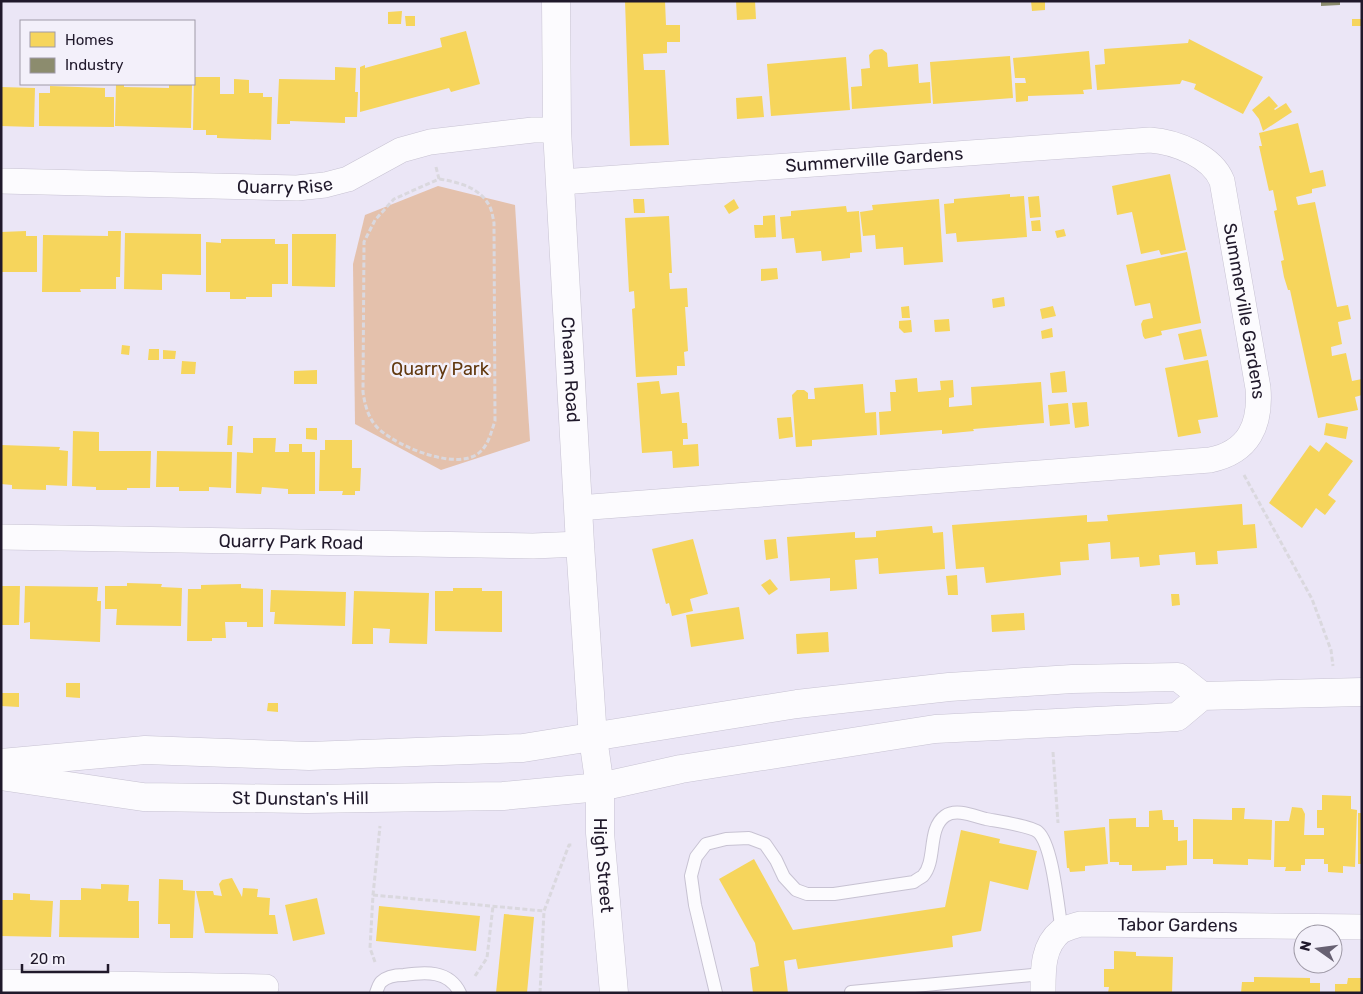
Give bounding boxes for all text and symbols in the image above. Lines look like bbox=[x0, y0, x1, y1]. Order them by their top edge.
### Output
legend bbox=[20, 20, 195, 85]
text: Homes bbox=[65, 31, 114, 49]
text: Industry bbox=[65, 56, 124, 74]
street label: Summerville Gardens bbox=[784, 142, 964, 177]
street label: Quarry Rise bbox=[237, 172, 335, 199]
street label: Summerville Gardens bbox=[1218, 221, 1270, 400]
street label: Cheam Road bbox=[556, 316, 584, 423]
park label: Quarry Park bbox=[391, 358, 490, 380]
street label: Quarry Park Road bbox=[218, 530, 364, 554]
street label: St Dunstan's Hill bbox=[232, 787, 369, 810]
street label: High Street bbox=[589, 818, 618, 914]
street label: Tabor Gardens bbox=[1117, 913, 1238, 937]
north arrow bbox=[1293, 924, 1343, 974]
text: N bbox=[1296, 939, 1315, 953]
scale bar bbox=[22, 942, 109, 974]
text: 20 m bbox=[30, 950, 65, 968]

